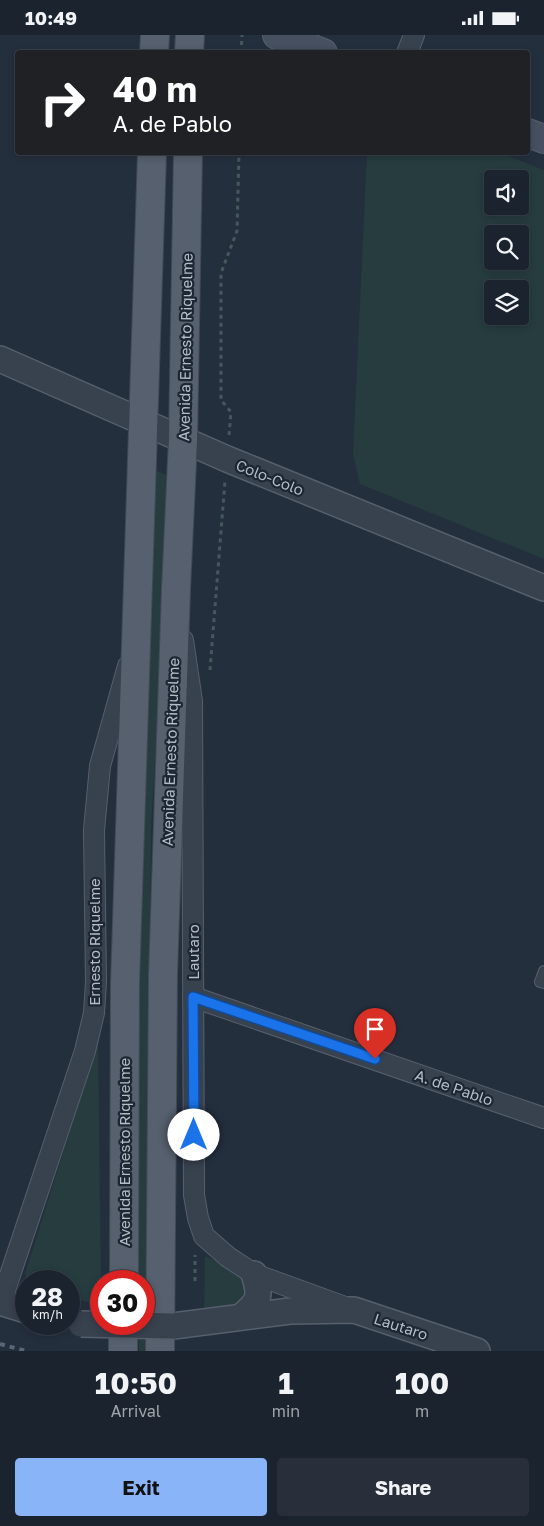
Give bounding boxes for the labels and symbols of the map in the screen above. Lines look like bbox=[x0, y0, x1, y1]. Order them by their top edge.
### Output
street label: Avenida Ernesto Riquelme bbox=[174, 252, 196, 441]
street label: Colo-Colo bbox=[234, 455, 306, 499]
street label: Avenida Ernesto Riquelme bbox=[158, 657, 182, 846]
street label: Ernesto Riquelme bbox=[85, 878, 103, 1006]
street label: Lautaro bbox=[184, 924, 202, 980]
pin bbox=[354, 1008, 396, 1059]
street label: Avenida Ernesto Riquelme bbox=[115, 1058, 133, 1246]
street label: A. de Pablo bbox=[413, 1065, 495, 1109]
position arrow bbox=[167, 1108, 219, 1160]
speed limit sign: 30 bbox=[90, 1270, 155, 1335]
street label: Lautaro bbox=[372, 1309, 430, 1343]

